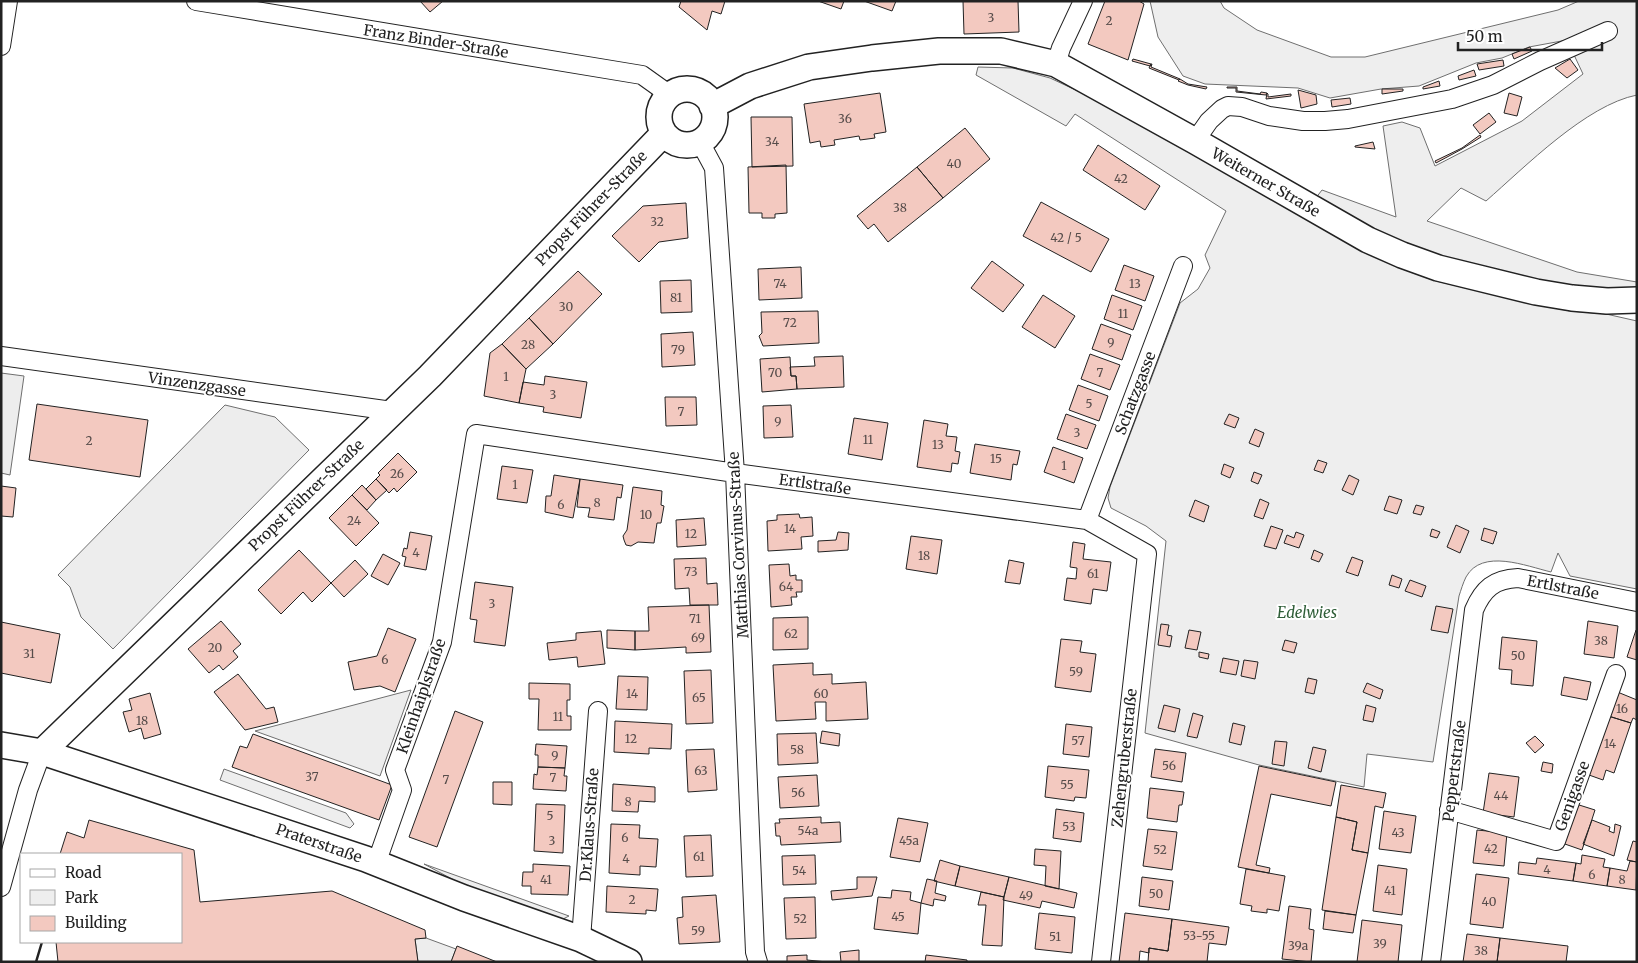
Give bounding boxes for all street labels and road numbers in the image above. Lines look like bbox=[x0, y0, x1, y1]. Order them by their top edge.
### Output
street label: Franz Binder-Straße bbox=[362, 20, 510, 62]
street label: Weiterner Straße bbox=[1207, 143, 1324, 221]
street label: Propst Führer-Straße bbox=[531, 146, 651, 270]
street label: Schatzgasse bbox=[1110, 348, 1160, 437]
street label: Vinzenzgasse bbox=[146, 368, 247, 400]
street label: Propst Führer-Straße bbox=[244, 435, 368, 555]
street label: Matthias Corvinus-Straße bbox=[724, 451, 752, 639]
street label: Ertlstraße bbox=[778, 470, 852, 498]
street label: Ertlstraße bbox=[1526, 571, 1601, 603]
street label: Kleinhaiplstraße bbox=[392, 636, 450, 756]
street label: Zehengruberstraße bbox=[1107, 687, 1141, 828]
street label: Peppertstraße bbox=[1438, 719, 1470, 823]
street label: Genigasse bbox=[1551, 758, 1594, 834]
street label: Dr.Klaus-Straße bbox=[576, 767, 602, 883]
street label: Praterstraße bbox=[273, 819, 365, 867]

